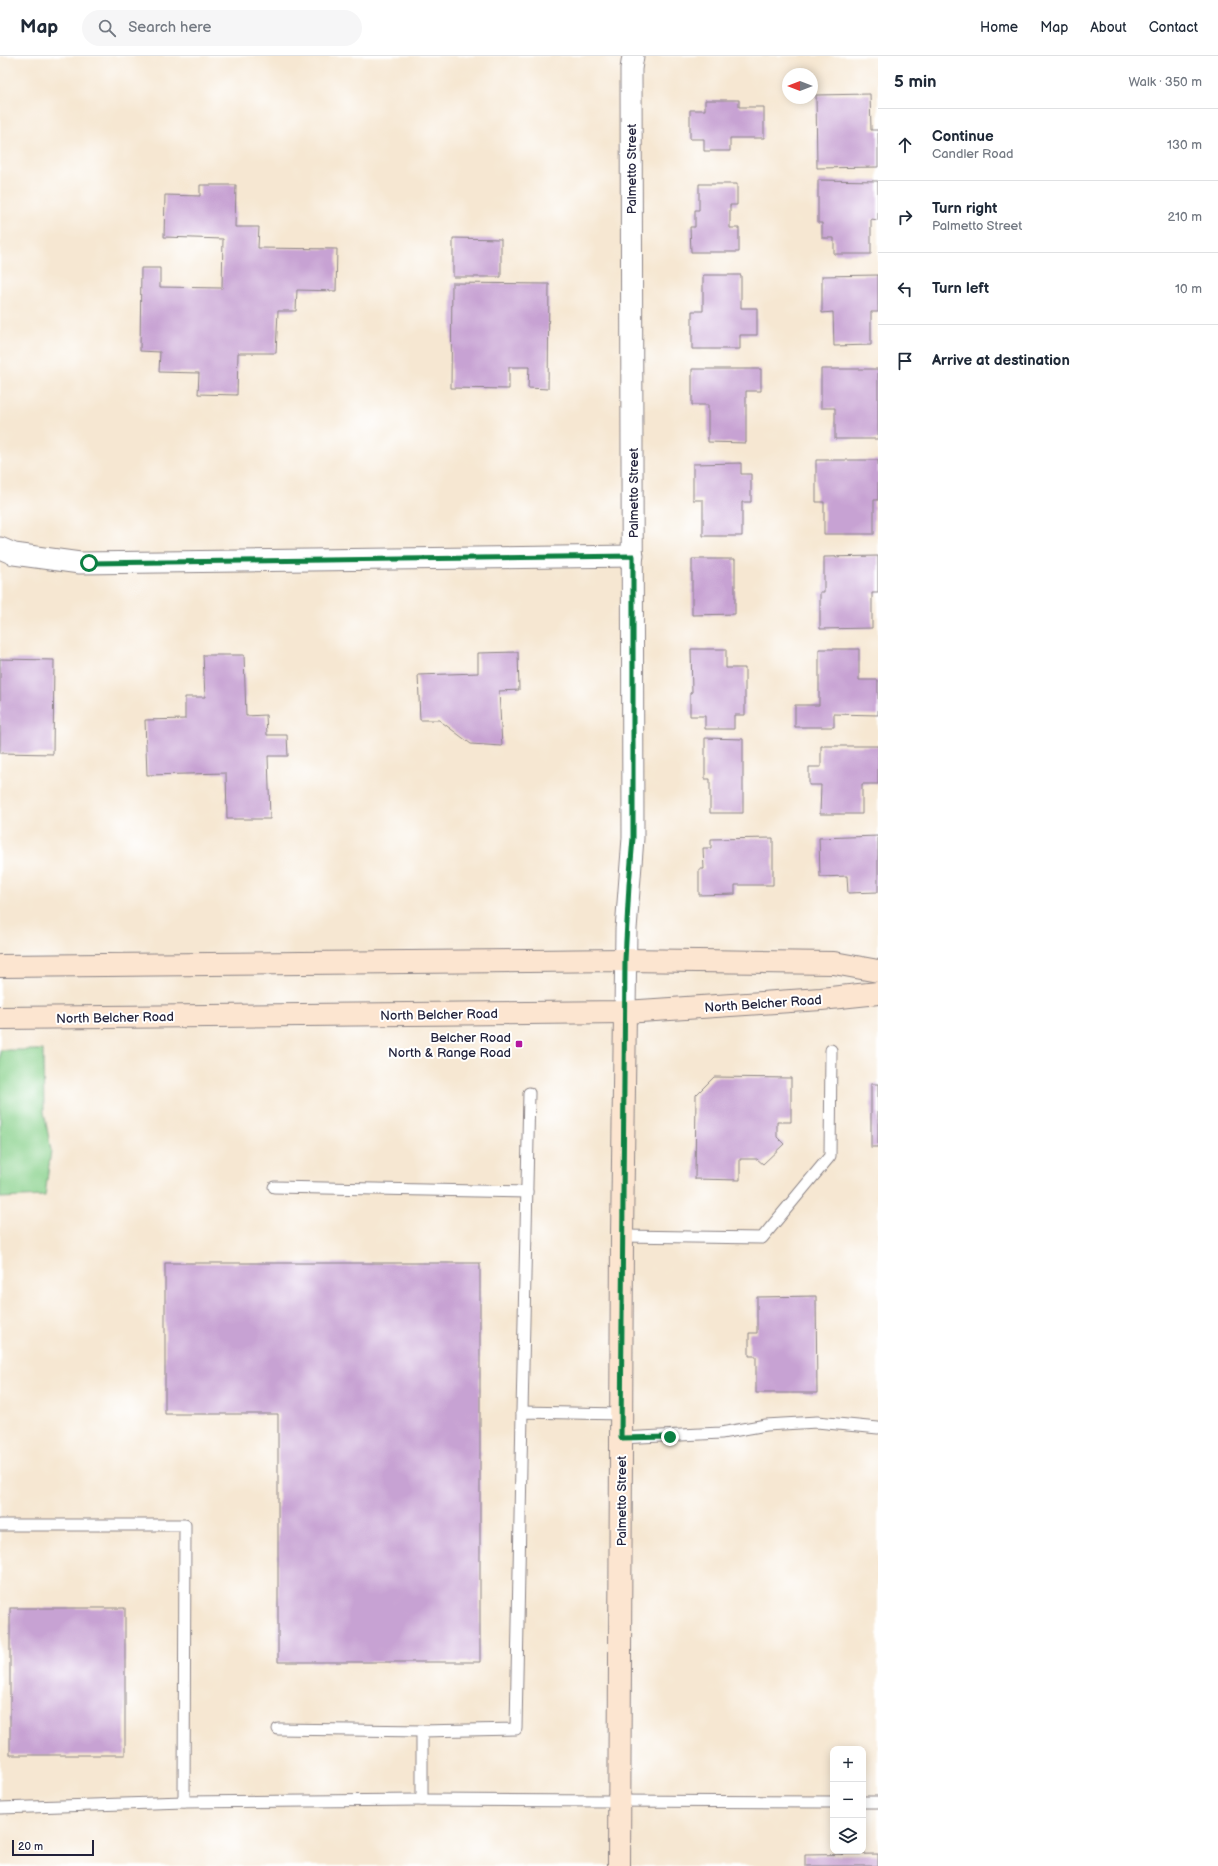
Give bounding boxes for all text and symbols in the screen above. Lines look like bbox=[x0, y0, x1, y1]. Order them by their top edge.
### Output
search box bbox=[82, 10, 362, 46]
text: Map bbox=[20, 16, 58, 39]
icon: search bbox=[96, 17, 118, 39]
text: Search here bbox=[128, 18, 211, 37]
text: Home bbox=[980, 19, 1018, 36]
text: Map bbox=[1040, 19, 1068, 36]
text: About bbox=[1090, 19, 1127, 36]
text: Contact bbox=[1149, 19, 1198, 36]
north arrow bbox=[782, 68, 818, 104]
text: 5 min bbox=[894, 72, 937, 92]
text: Walk · 350 m bbox=[1128, 74, 1202, 90]
street label: Palmetto Street bbox=[624, 124, 640, 214]
text: Continue bbox=[932, 127, 994, 146]
icon: ahead bbox=[894, 134, 916, 156]
text: 130 m bbox=[1167, 137, 1202, 153]
text: Candler Road bbox=[932, 146, 1014, 162]
text: Turn right bbox=[932, 199, 997, 218]
icon: right bbox=[894, 206, 916, 228]
text: 210 m bbox=[1168, 209, 1202, 225]
text: Palmetto Street bbox=[932, 218, 1022, 234]
icon: left bbox=[894, 278, 916, 300]
text: Turn left bbox=[932, 279, 989, 298]
text: 10 m bbox=[1175, 281, 1202, 297]
icon: arrive bbox=[894, 350, 916, 372]
text: Arrive at destination bbox=[932, 351, 1070, 370]
street label: Palmetto Street bbox=[626, 448, 642, 538]
route start bbox=[80, 554, 98, 572]
street label: North Belcher Road bbox=[704, 992, 822, 1016]
street label: North Belcher Road bbox=[380, 1006, 498, 1024]
street label: North Belcher Road bbox=[56, 1009, 174, 1027]
place label: Belcher Road North & Range Road bbox=[388, 1030, 511, 1061]
marker: Belcher Road North & Range Road bbox=[514, 1039, 524, 1049]
route end bbox=[661, 1428, 679, 1446]
street label: Palmetto Street bbox=[614, 1456, 630, 1546]
map controls bbox=[830, 1746, 866, 1854]
button: + bbox=[830, 1746, 866, 1782]
button: − bbox=[830, 1782, 866, 1818]
button: layers bbox=[830, 1818, 866, 1854]
scale bar bbox=[12, 1838, 94, 1857]
text: 20 m bbox=[18, 1840, 43, 1853]

